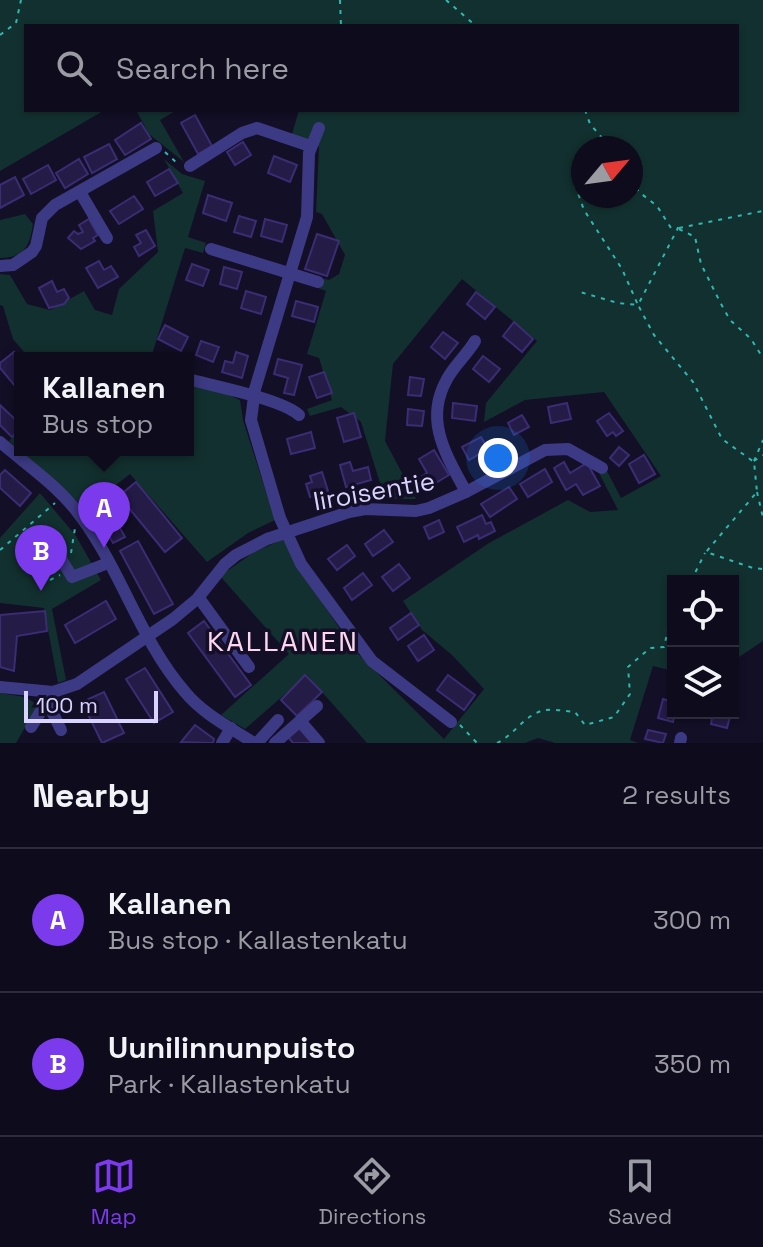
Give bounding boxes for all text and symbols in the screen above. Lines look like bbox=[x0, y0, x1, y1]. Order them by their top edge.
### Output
search box bbox=[24, 24, 739, 112]
icon: search bbox=[52, 46, 96, 90]
text: Search here bbox=[116, 49, 289, 88]
north arrow bbox=[571, 136, 643, 208]
popup bbox=[14, 352, 194, 456]
text: Kallanen bbox=[42, 368, 166, 407]
text: Bus stop bbox=[42, 407, 153, 441]
your location bbox=[478, 438, 518, 478]
street label: Iiroisentie bbox=[311, 464, 437, 518]
pin: A bbox=[78, 482, 130, 548]
pin: B bbox=[15, 525, 67, 591]
map controls bbox=[667, 575, 739, 719]
button: locate bbox=[667, 575, 739, 647]
district label: KALLANEN bbox=[207, 623, 359, 659]
button: layers bbox=[667, 647, 739, 719]
scale bar bbox=[24, 687, 158, 723]
text: 100 m bbox=[36, 691, 98, 719]
text: Nearby bbox=[32, 774, 150, 817]
text: 2 results bbox=[622, 778, 731, 812]
text: Kallanen bbox=[108, 884, 232, 923]
text: A bbox=[50, 903, 66, 937]
text: 300 m bbox=[653, 903, 731, 937]
text: Bus stop · Kallastenkatu bbox=[108, 923, 408, 957]
text: Uunilinnunpuisto bbox=[108, 1028, 355, 1067]
text: B bbox=[49, 1047, 67, 1081]
text: 350 m bbox=[654, 1047, 731, 1081]
text: Park · Kallastenkatu bbox=[108, 1067, 351, 1101]
tab: Map bbox=[91, 1154, 137, 1230]
tab: Directions bbox=[318, 1154, 426, 1230]
tab: Saved bbox=[608, 1154, 672, 1230]

